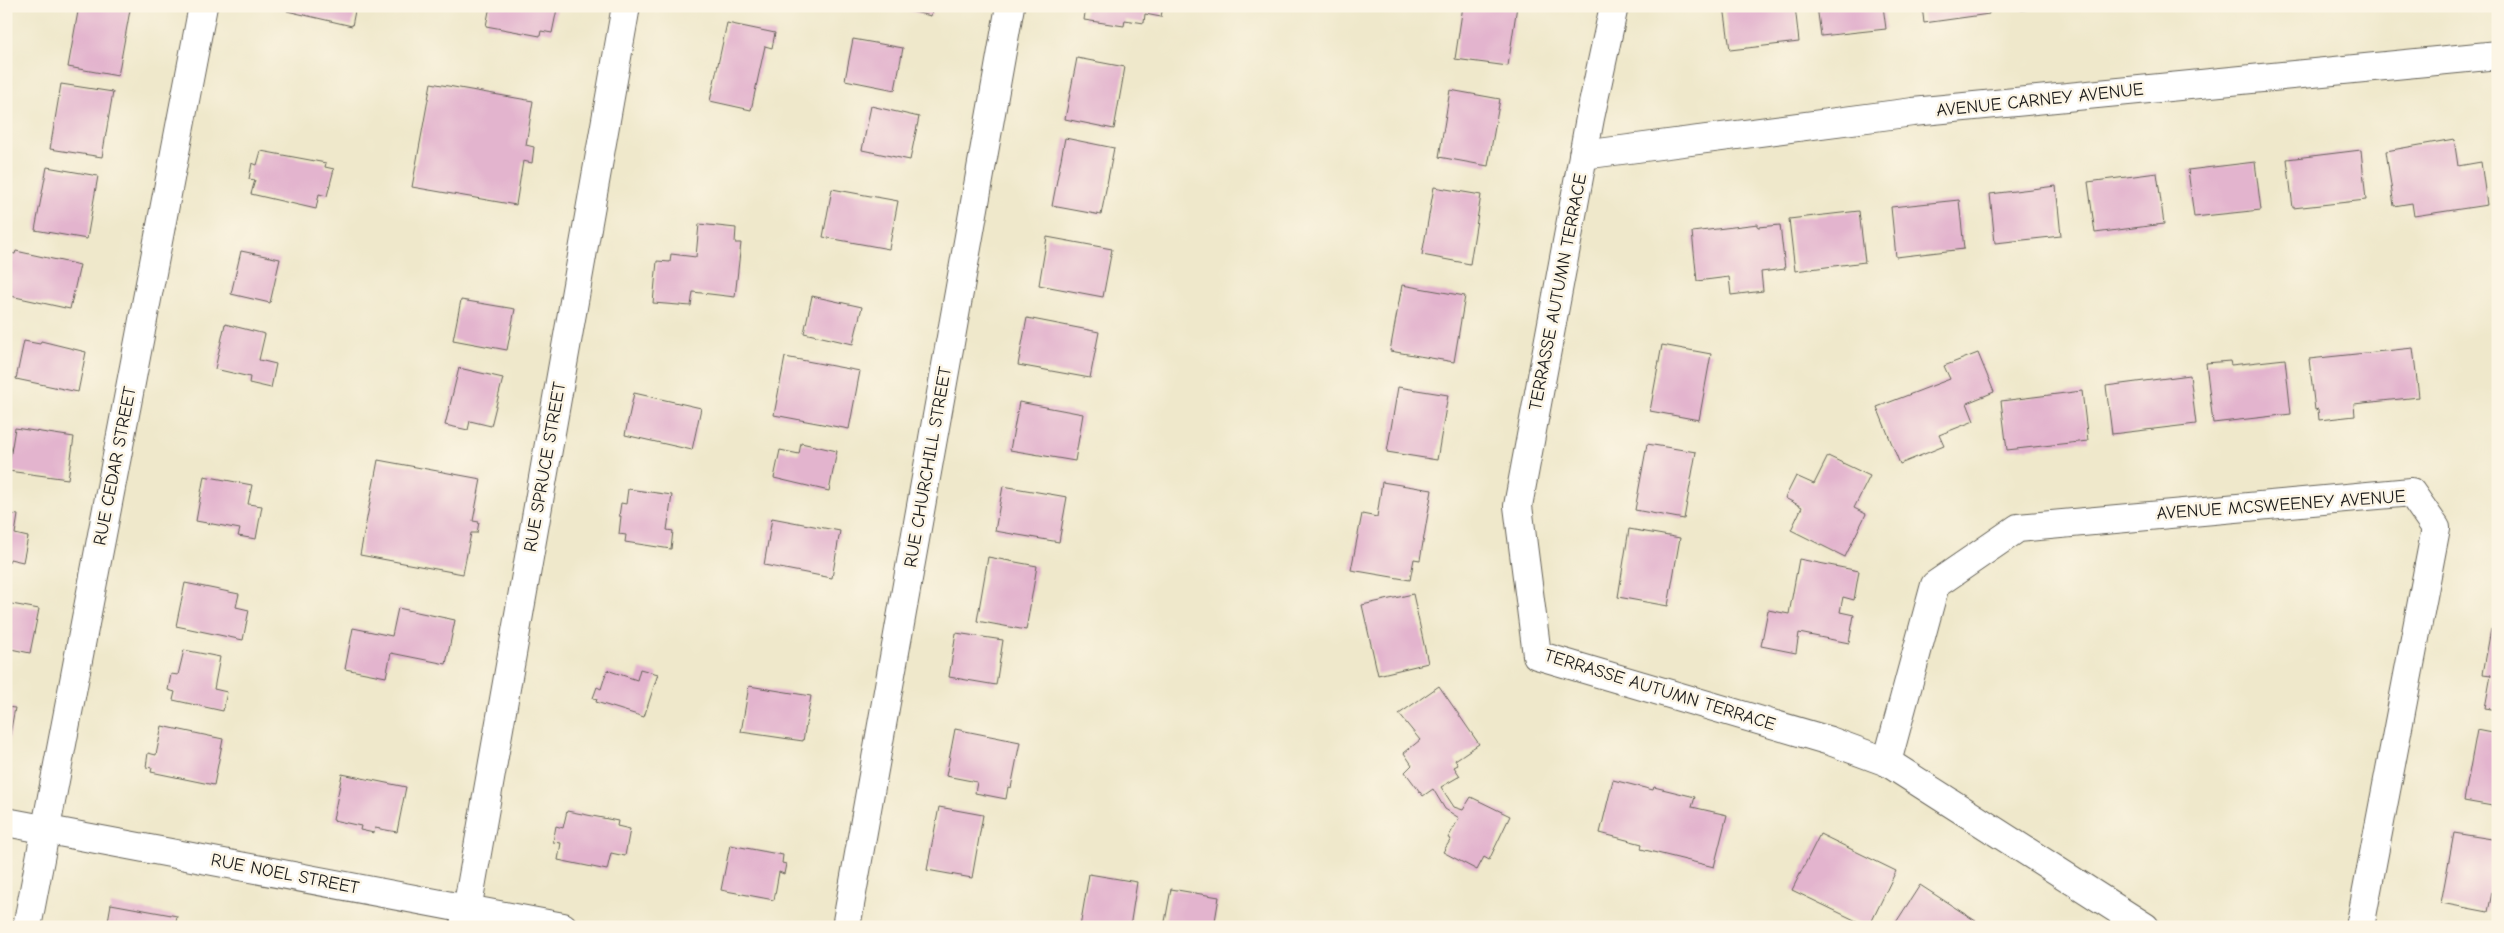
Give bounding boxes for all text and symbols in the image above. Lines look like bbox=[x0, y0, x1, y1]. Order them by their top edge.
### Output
street label: AVENUE CARNEY AVENUE bbox=[1935, 79, 2145, 121]
street label: TERRASSE AUTUMN TERRACE bbox=[1525, 172, 1591, 412]
street label: RUE CHURCHILL STREET bbox=[900, 364, 956, 569]
street label: RUE SPRUCE STREET bbox=[520, 380, 570, 554]
street label: RUE CEDAR STREET bbox=[89, 384, 141, 547]
street label: AVENUE MCSWEENEY AVENUE bbox=[2156, 486, 2406, 524]
street label: TERRASSE AUTUMN TERRACE bbox=[1542, 645, 1778, 735]
street label: RUE NOEL STREET bbox=[209, 849, 361, 899]

